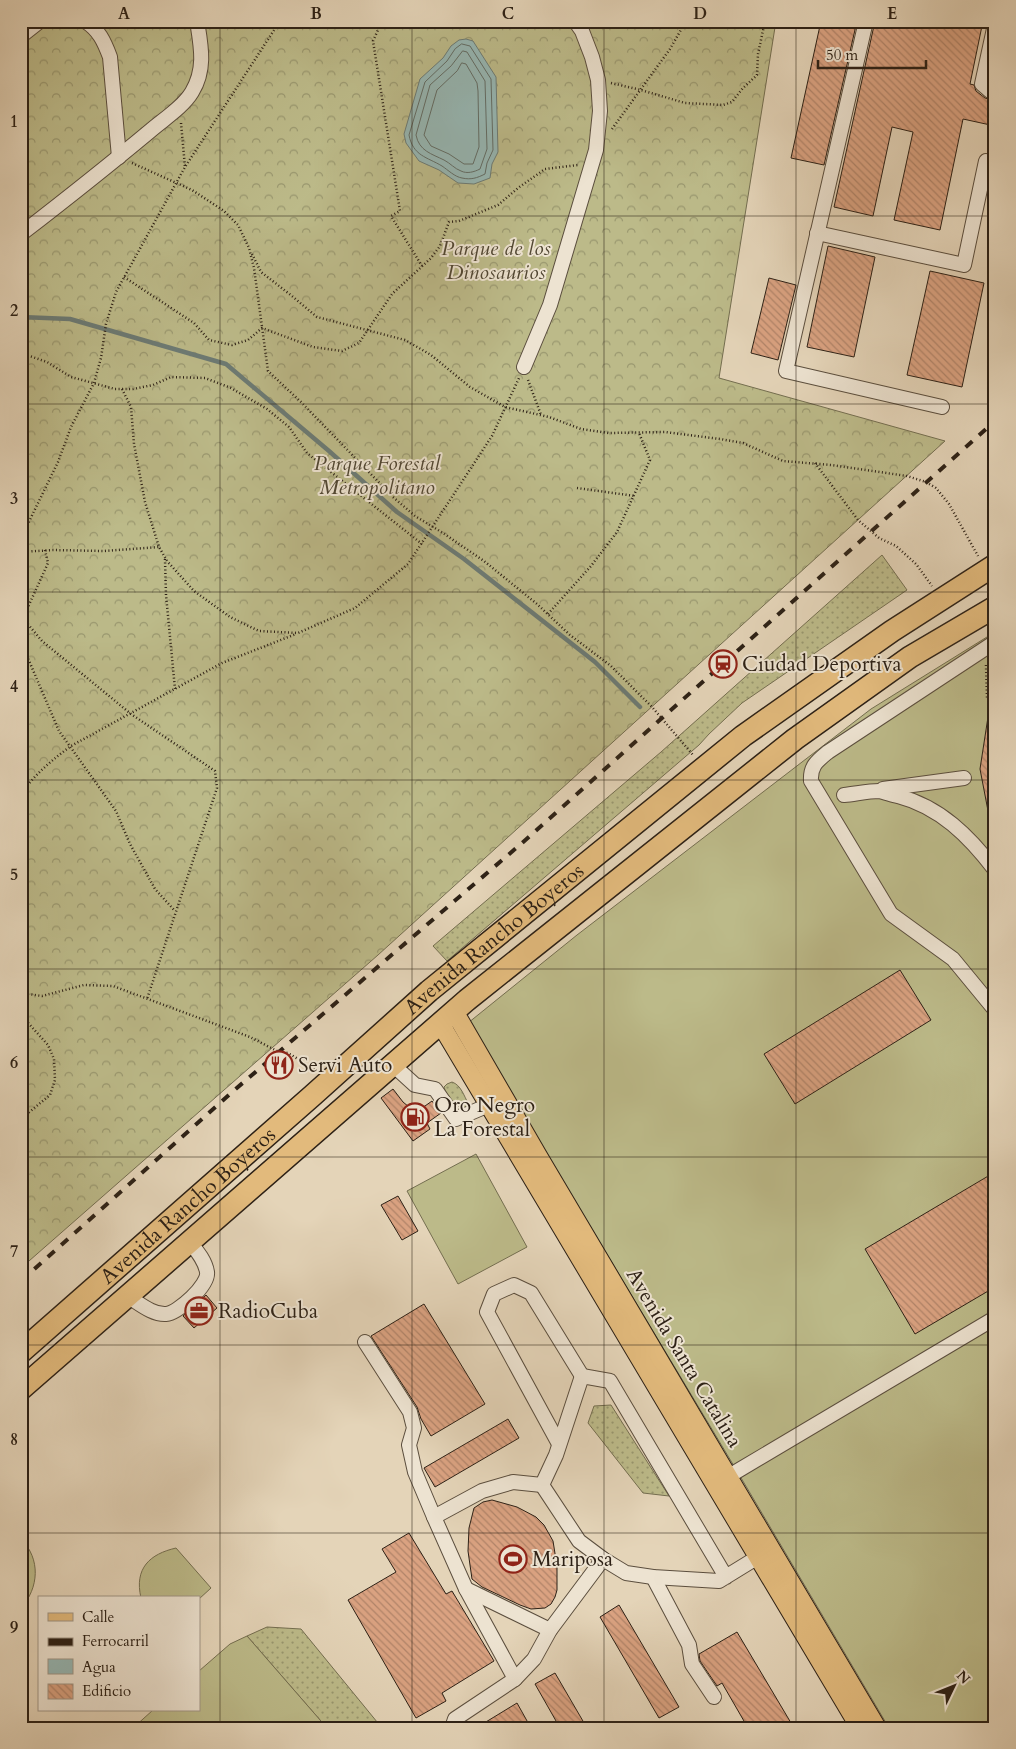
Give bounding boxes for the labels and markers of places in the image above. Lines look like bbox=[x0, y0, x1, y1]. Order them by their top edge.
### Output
station icon: Ciudad Deportiva bbox=[708, 649, 738, 679]
place label: Ciudad Deportiva bbox=[742, 650, 902, 679]
restaurant icon: Servi Auto bbox=[264, 1050, 294, 1080]
place label: Servi Auto bbox=[298, 1051, 392, 1080]
place label: Oro Negro La Forestal bbox=[434, 1091, 535, 1144]
fuel station icon: Oro Negro La Forestal bbox=[400, 1102, 430, 1132]
office icon: RadioCuba bbox=[184, 1296, 214, 1326]
place label: RadioCuba bbox=[218, 1297, 318, 1326]
sports icon: Mariposa bbox=[498, 1544, 528, 1574]
place label: Mariposa bbox=[532, 1545, 613, 1574]

